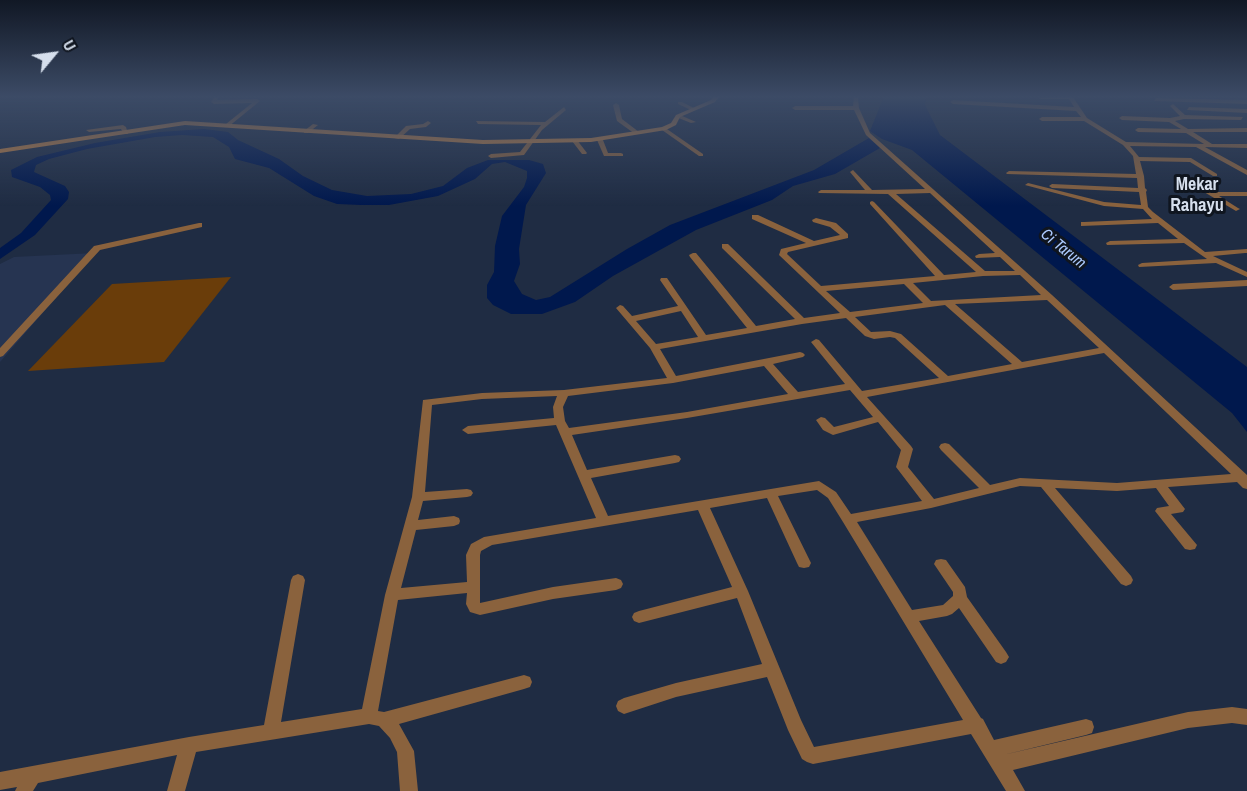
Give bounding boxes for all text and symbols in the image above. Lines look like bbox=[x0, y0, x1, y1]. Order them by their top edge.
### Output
north arrow bbox=[24, 24, 84, 84]
text: U bbox=[58, 36, 82, 55]
district label: Mekar Rahayu bbox=[1170, 174, 1224, 216]
water label: Ci Tarum bbox=[1036, 225, 1090, 273]

